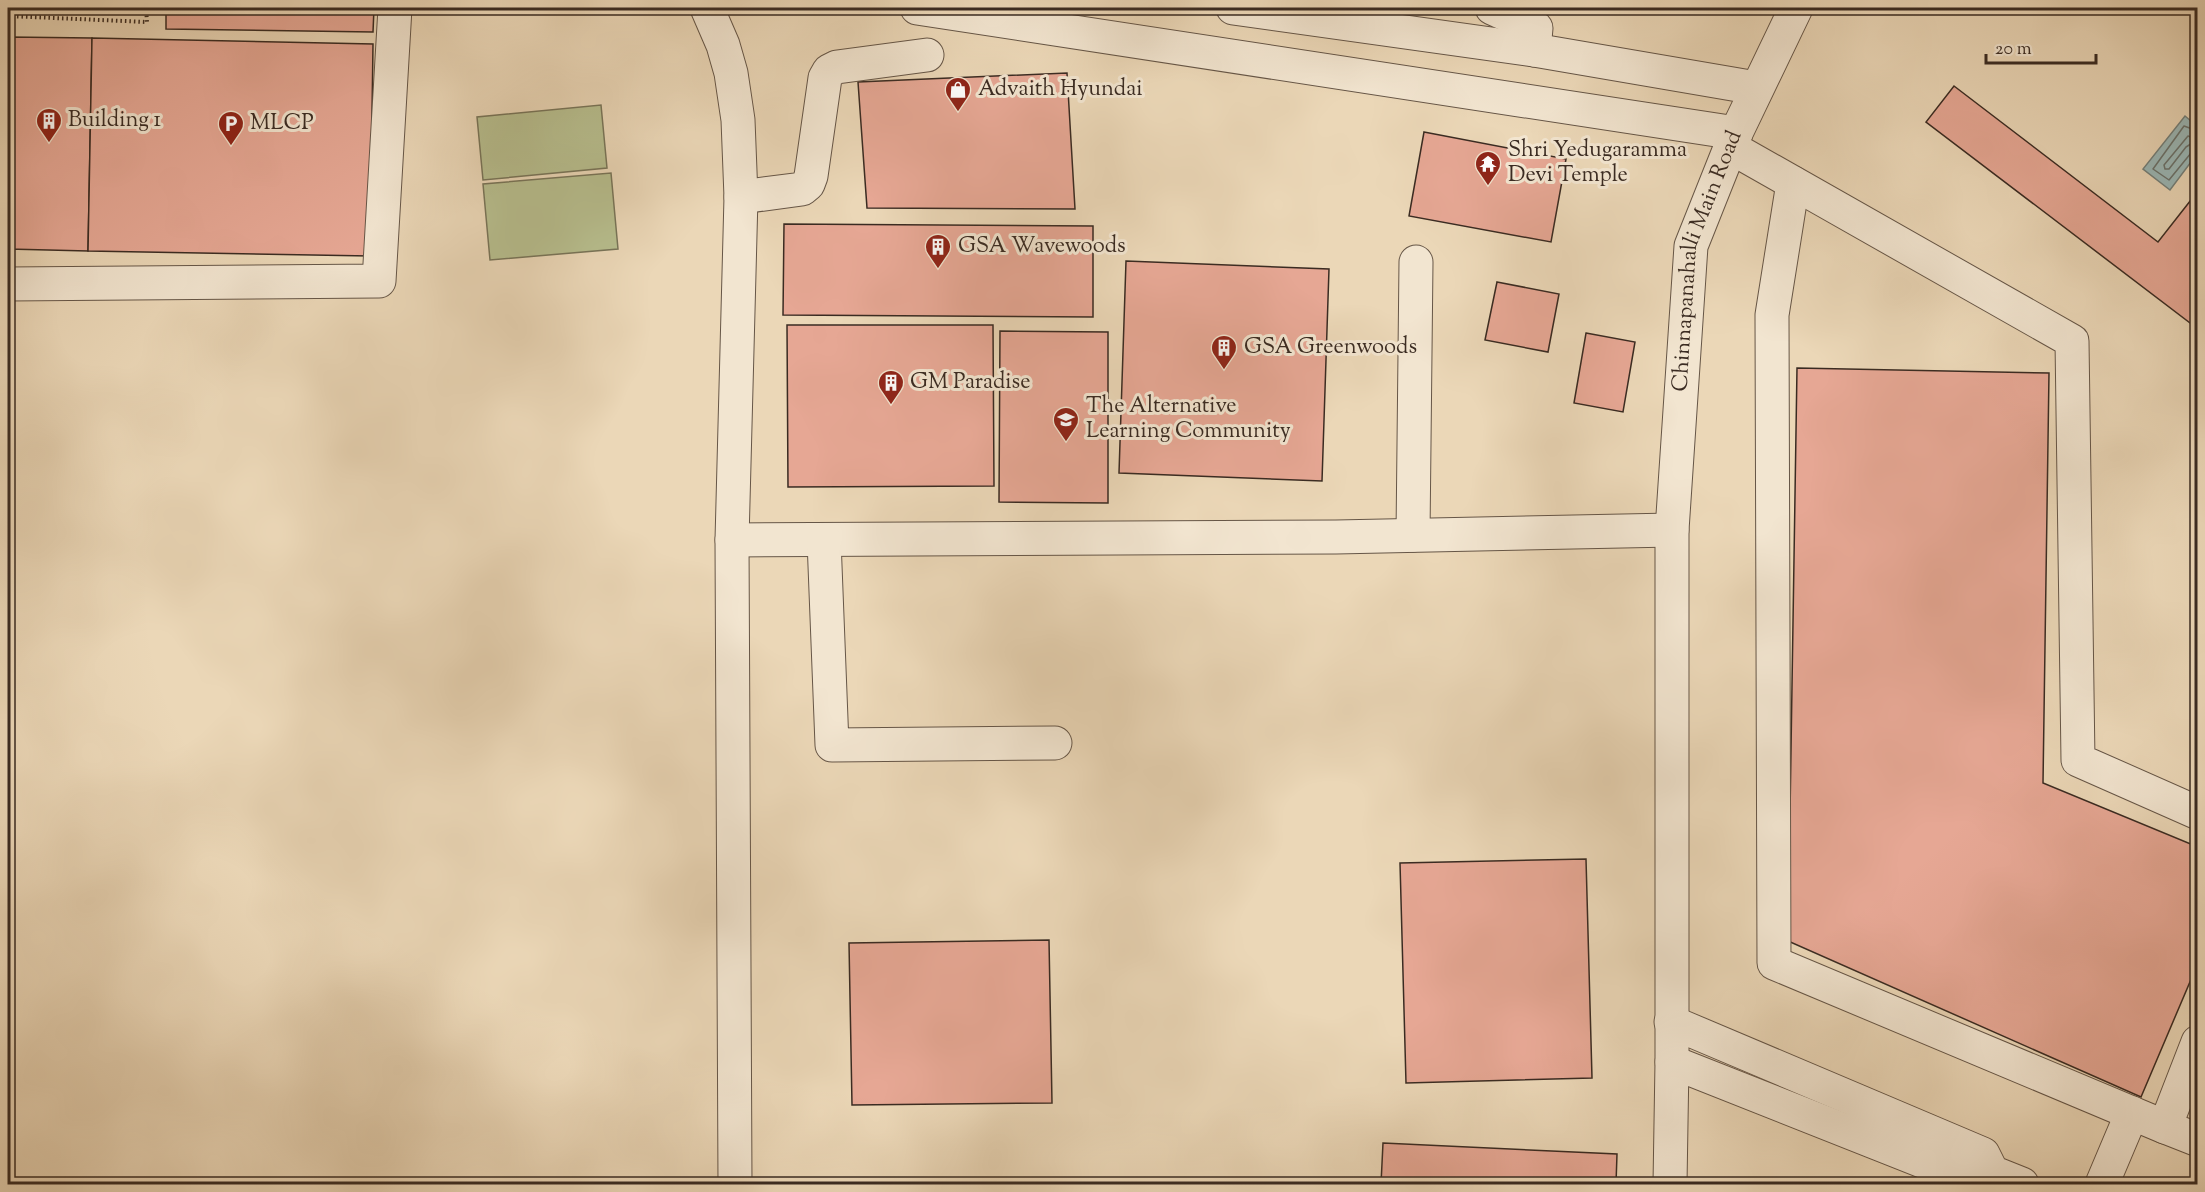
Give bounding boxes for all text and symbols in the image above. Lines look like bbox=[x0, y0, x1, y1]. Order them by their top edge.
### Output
scale bar bbox=[1986, 27, 2096, 65]
text: 20 m bbox=[1995, 37, 2032, 63]
place label: Advaith Hyundai bbox=[978, 74, 1143, 106]
shop icon: Advaith Hyundai bbox=[943, 75, 973, 113]
place label: Building 1 bbox=[68, 105, 162, 137]
building icon: Building 1 bbox=[34, 106, 64, 144]
place label: MLCP bbox=[250, 108, 314, 140]
parking icon: MLCP bbox=[216, 109, 246, 147]
street label: Chinnapanahalli Main Road bbox=[1665, 126, 1751, 393]
place label: Shri Yedugaramma Devi Temple bbox=[1508, 135, 1687, 192]
temple icon: Shri Yedugaramma Devi Temple bbox=[1473, 149, 1503, 187]
place label: GSA Wavewoods bbox=[958, 231, 1126, 263]
building icon: GSA Wavewoods bbox=[923, 232, 953, 270]
place label: GSA Greenwoods bbox=[1244, 332, 1417, 364]
building icon: GSA Greenwoods bbox=[1209, 333, 1239, 371]
place label: GM Paradise bbox=[910, 367, 1031, 399]
building icon: GM Paradise bbox=[876, 368, 906, 406]
place label: The Alternative Learning Community bbox=[1086, 391, 1291, 448]
school or university icon: The Alternative Learning Community bbox=[1051, 405, 1081, 443]

